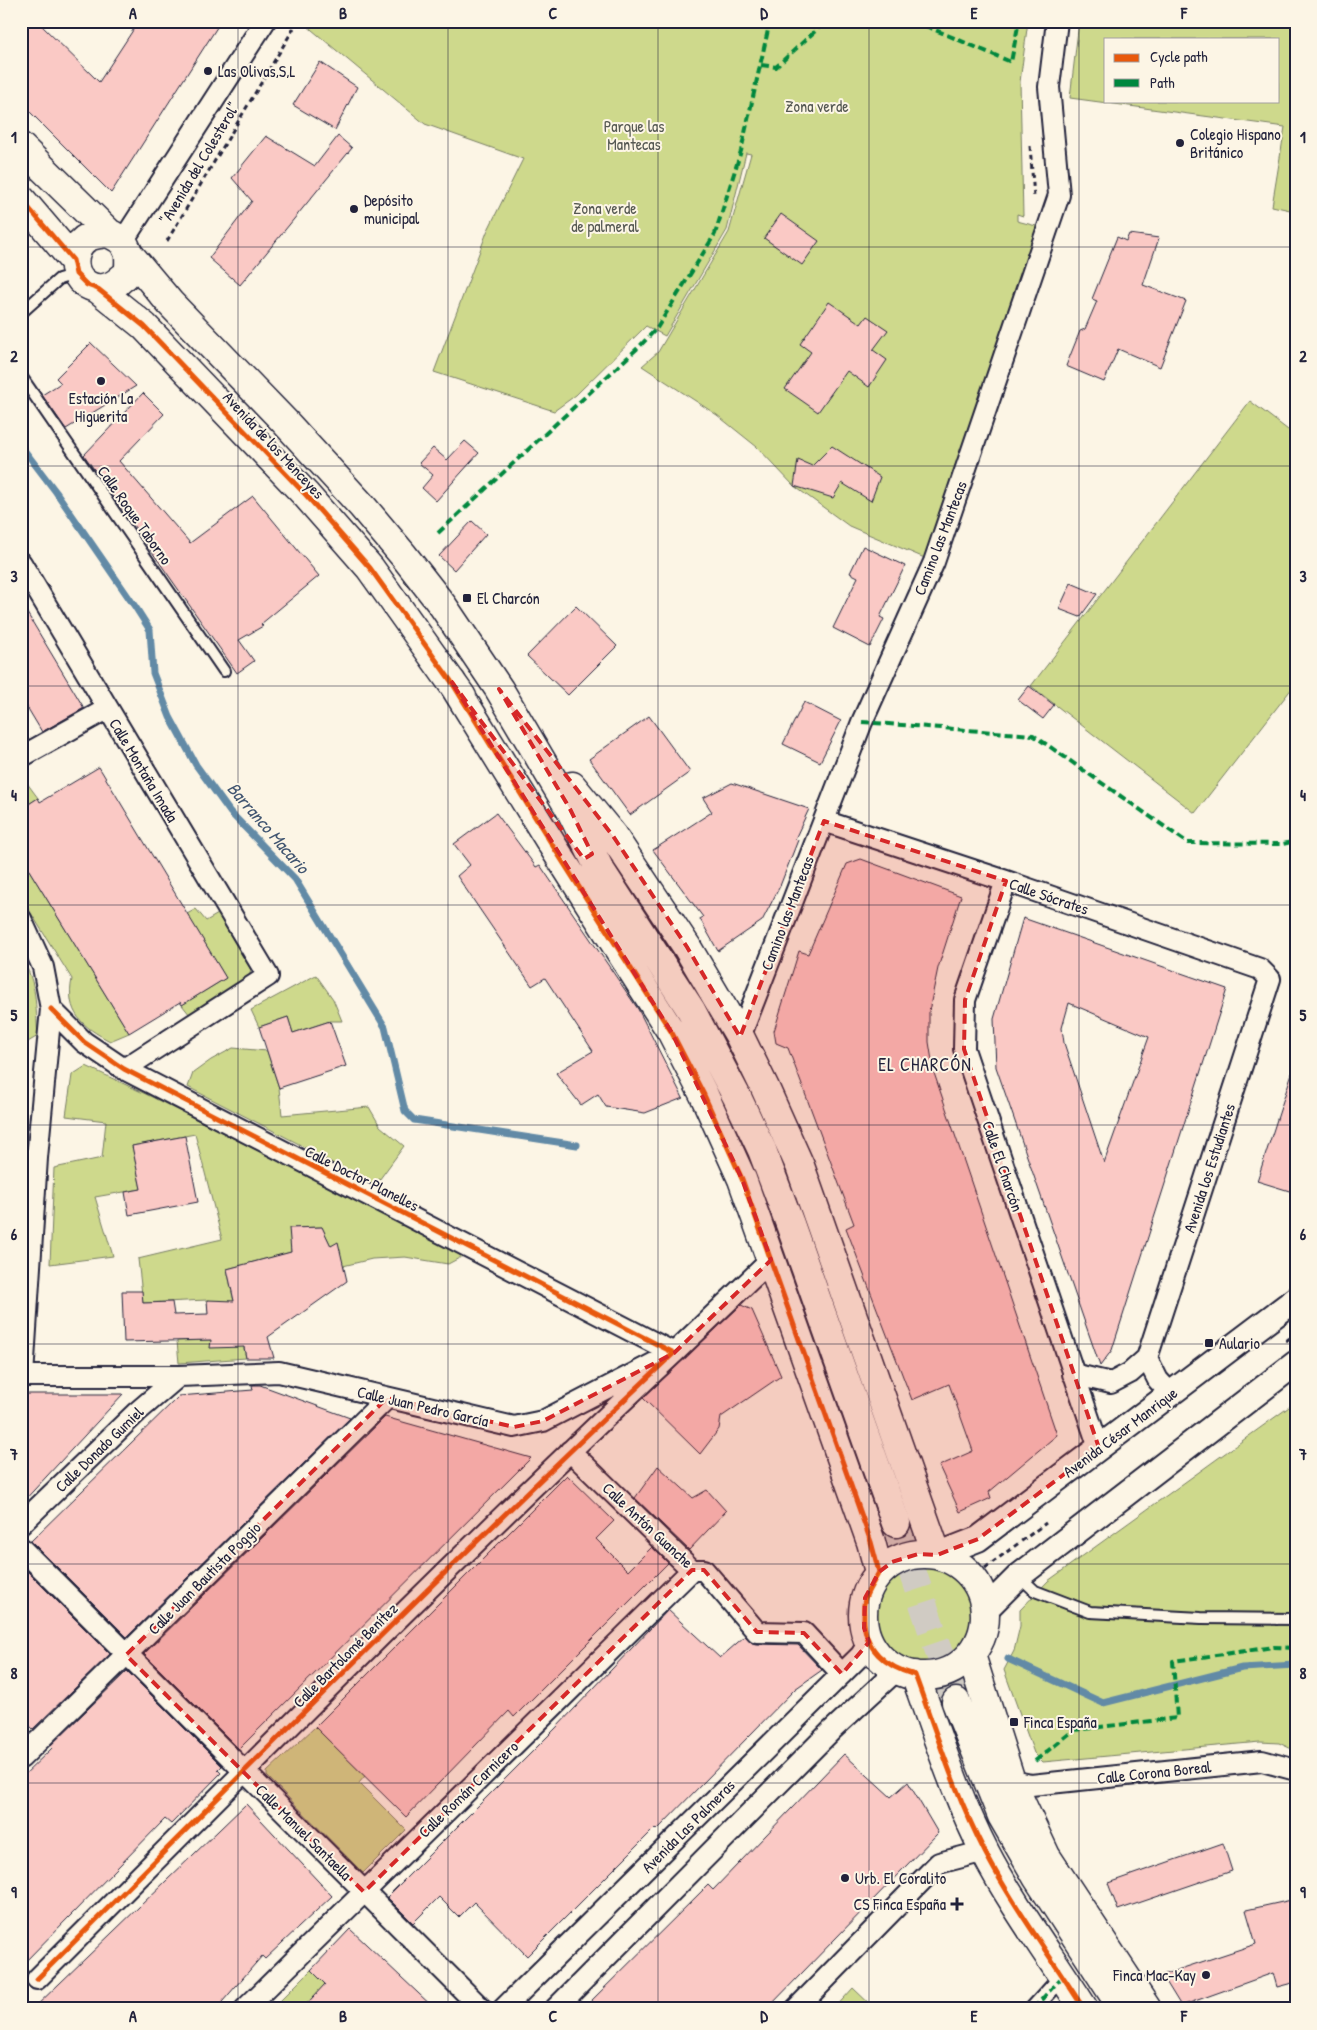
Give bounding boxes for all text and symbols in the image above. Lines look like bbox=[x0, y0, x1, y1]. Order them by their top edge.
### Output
text: A bbox=[129, 2, 137, 24]
text: B bbox=[339, 2, 347, 24]
text: C bbox=[549, 2, 558, 24]
text: D bbox=[760, 2, 768, 24]
text: E bbox=[970, 2, 978, 24]
text: F bbox=[1180, 2, 1188, 24]
legend bbox=[1104, 38, 1280, 102]
text: Cycle path bbox=[1150, 46, 1208, 67]
place label: Las Olivas,S,L bbox=[218, 60, 295, 82]
marker: Las Olivas,S,L bbox=[202, 65, 214, 77]
text: Path bbox=[1150, 72, 1175, 93]
park label: Zona verde bbox=[785, 95, 849, 117]
street label: "Avenida del Colesterol" bbox=[154, 98, 244, 228]
park label: Parque las Mantecas bbox=[604, 115, 664, 155]
place label: Colegio Hispano Británico bbox=[1190, 123, 1281, 163]
text: 1 bbox=[11, 126, 17, 148]
text: 1 bbox=[1300, 126, 1306, 148]
marker: Colegio Hispano Británico bbox=[1174, 137, 1186, 149]
place label: Depósito municipal bbox=[364, 189, 420, 229]
park label: Zona verde de palmeral bbox=[571, 197, 640, 237]
marker: Depósito municipal bbox=[348, 203, 360, 215]
text: 2 bbox=[10, 345, 18, 367]
text: 2 bbox=[1299, 345, 1307, 367]
marker: Estación La Higuerita bbox=[95, 375, 107, 387]
place label: Estación La Higuerita bbox=[69, 387, 133, 427]
street label: Avenida de los Menceyes bbox=[218, 387, 330, 503]
street label: Calle Roque Taborno bbox=[93, 461, 178, 569]
street label: Camino las Mantecas bbox=[908, 478, 972, 598]
text: 3 bbox=[10, 565, 18, 587]
text: 3 bbox=[1299, 565, 1307, 587]
place label: El Charcón bbox=[477, 587, 540, 609]
marker: El Charcón bbox=[461, 592, 473, 604]
street label: Calle Montaña Imada bbox=[104, 714, 184, 826]
water label: Barranco Macario bbox=[222, 777, 316, 880]
text: 4 bbox=[11, 784, 17, 806]
text: 4 bbox=[1300, 784, 1306, 806]
street label: Camino las Mantecas bbox=[755, 853, 819, 973]
street label: Calle Sócrates bbox=[1006, 872, 1092, 920]
text: 5 bbox=[11, 1004, 18, 1026]
text: 5 bbox=[1300, 1004, 1307, 1026]
district label: EL CHARCÓN bbox=[878, 1052, 972, 1077]
street label: Avenida los Estudiantes bbox=[1178, 1101, 1240, 1235]
street label: Calle El Charcón bbox=[977, 1118, 1029, 1214]
street label: Calle Doctor Planelles bbox=[301, 1140, 423, 1216]
text: 6 bbox=[11, 1223, 18, 1245]
text: 6 bbox=[1300, 1223, 1307, 1245]
place label: Aulario bbox=[1219, 1332, 1260, 1354]
marker: Aulario bbox=[1203, 1337, 1215, 1349]
street label: Calle Juan Pedro García bbox=[355, 1380, 491, 1432]
street label: Avenida César Manrique bbox=[1058, 1381, 1182, 1482]
street label: Calle Donado Gumiel bbox=[50, 1401, 149, 1497]
text: 7 bbox=[9, 1443, 18, 1465]
text: 7 bbox=[1298, 1443, 1307, 1465]
street label: Calle Antón Guanche bbox=[598, 1477, 699, 1573]
street label: Calle Juan Bautista Poggio bbox=[143, 1516, 266, 1639]
street label: Calle Bartolomé Benítez bbox=[288, 1598, 402, 1712]
text: 8 bbox=[11, 1662, 18, 1684]
text: 8 bbox=[1300, 1662, 1307, 1684]
place label: Finca España bbox=[1023, 1711, 1097, 1733]
marker: Finca España bbox=[1008, 1716, 1020, 1728]
street label: Calle Román Carnicero bbox=[413, 1735, 523, 1842]
street label: Calle Corona Boreal bbox=[1096, 1755, 1213, 1789]
street label: Avenida Las Palmeras bbox=[636, 1774, 740, 1878]
street label: Calle Manuel Santaella bbox=[251, 1779, 357, 1885]
place label: Urb. El Coralito bbox=[855, 1867, 947, 1889]
marker: Urb. El Coralito bbox=[839, 1872, 851, 1884]
text: 9 bbox=[11, 1881, 17, 1903]
text: 9 bbox=[1300, 1881, 1306, 1903]
place label: CS Finca España bbox=[853, 1893, 946, 1915]
marker: CS Finca España bbox=[950, 1897, 964, 1911]
place label: Finca Mac-Kay bbox=[1112, 1964, 1196, 1986]
marker: Finca Mac-Kay bbox=[1200, 1969, 1212, 1981]
text: A bbox=[129, 2005, 137, 2027]
text: B bbox=[339, 2005, 347, 2027]
text: C bbox=[549, 2005, 558, 2027]
text: D bbox=[760, 2005, 768, 2027]
text: E bbox=[970, 2005, 978, 2027]
text: F bbox=[1180, 2005, 1188, 2027]

